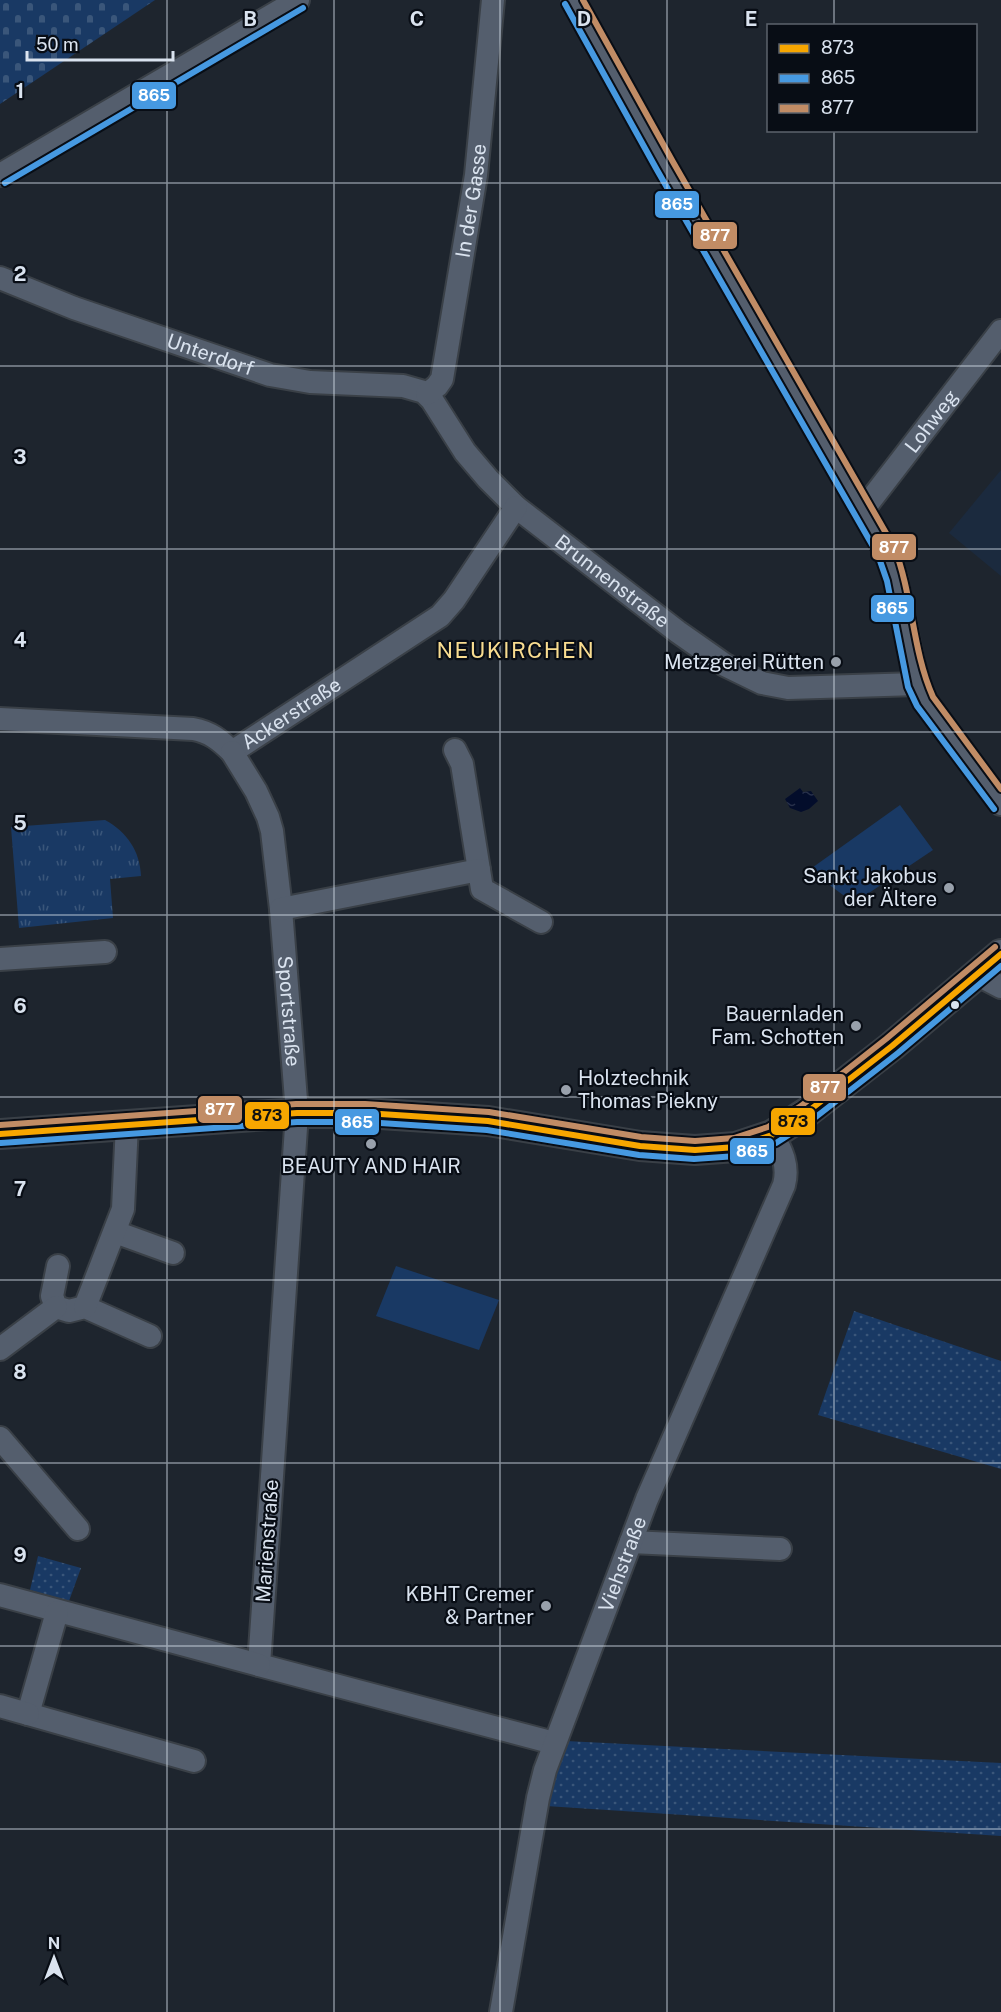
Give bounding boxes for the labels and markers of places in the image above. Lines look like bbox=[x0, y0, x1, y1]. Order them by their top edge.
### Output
place label: Metzgerei Rütten bbox=[664, 650, 824, 674]
marker: Metzgerei Rütten bbox=[829, 655, 843, 669]
place label: Sankt Jakobus der Ältere bbox=[803, 864, 937, 911]
marker: Sankt Jakobus der Ältere bbox=[942, 881, 956, 895]
unlabelled marker bbox=[949, 999, 961, 1011]
place label: Bauernladen Fam. Schotten bbox=[711, 1002, 844, 1049]
marker: Bauernladen Fam. Schotten bbox=[849, 1019, 863, 1033]
place label: Holztechnik Thomas Piekny bbox=[578, 1066, 718, 1113]
marker: Holztechnik Thomas Piekny bbox=[559, 1083, 573, 1097]
marker: BEAUTY AND HAIR bbox=[364, 1137, 378, 1151]
place label: BEAUTY AND HAIR bbox=[281, 1154, 461, 1178]
place label: KBHT Cremer & Partner bbox=[406, 1582, 534, 1629]
marker: KBHT Cremer & Partner bbox=[539, 1599, 553, 1613]

